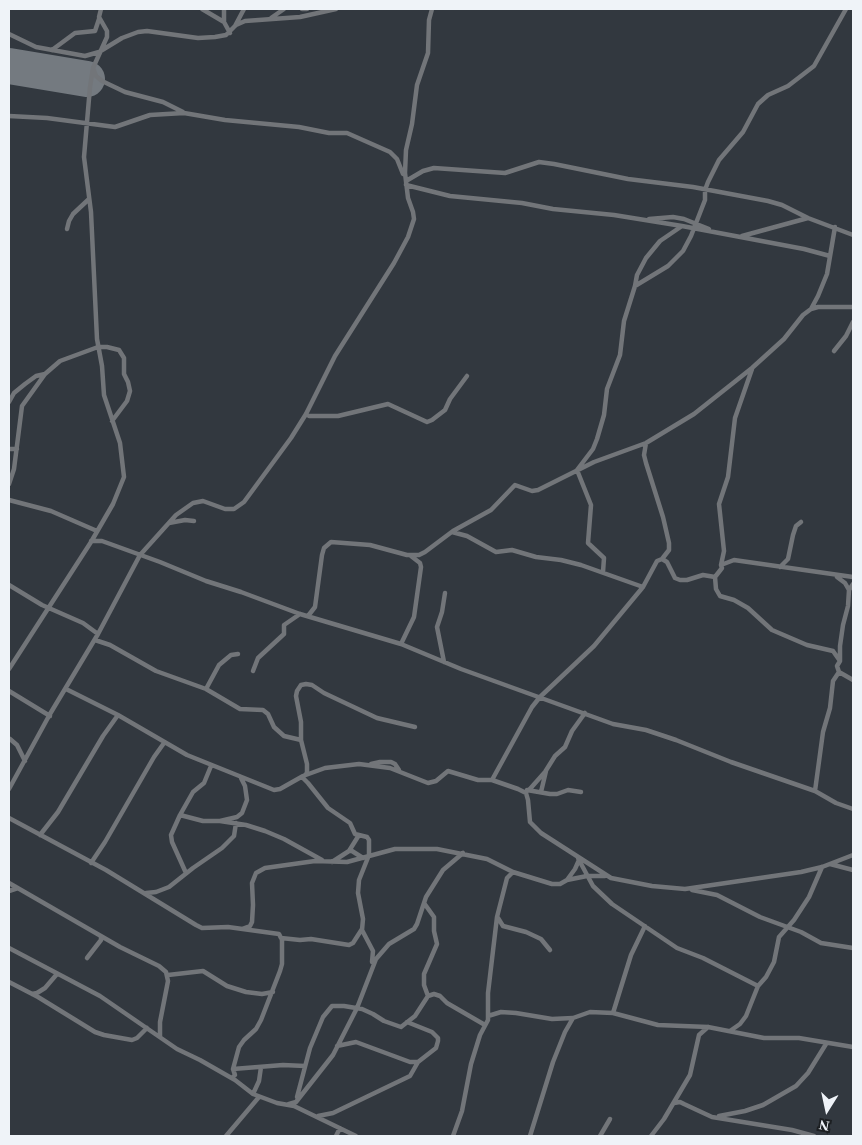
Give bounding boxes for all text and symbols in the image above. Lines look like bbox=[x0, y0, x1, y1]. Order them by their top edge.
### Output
north arrow bbox=[802, 1085, 852, 1135]
text: N bbox=[818, 1117, 831, 1134]

